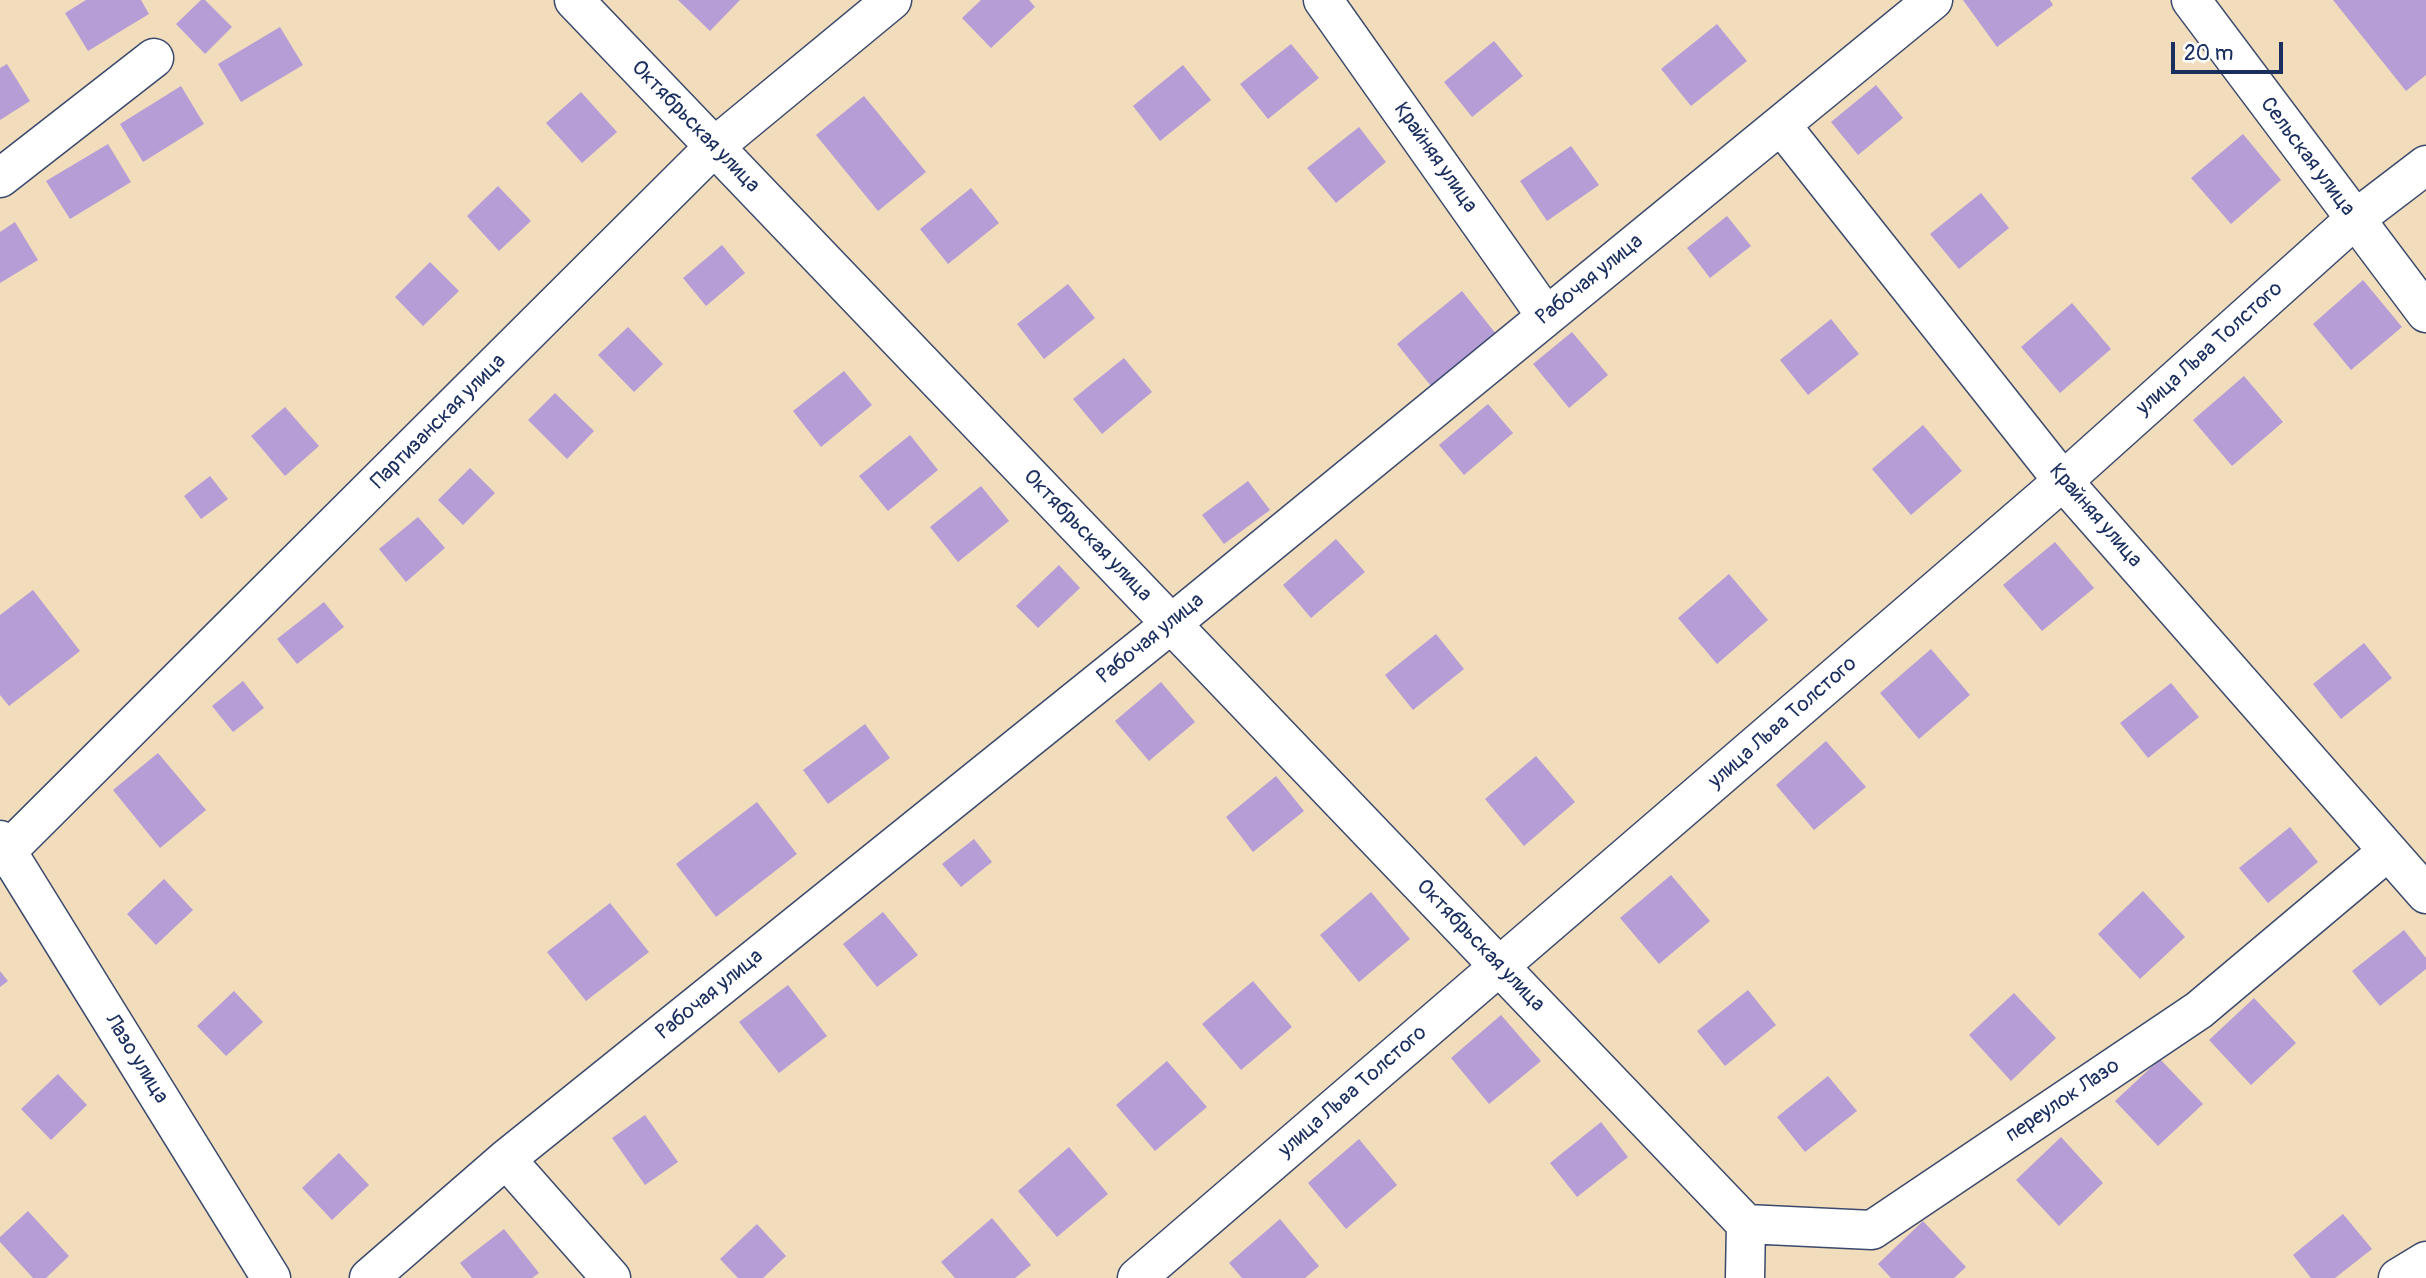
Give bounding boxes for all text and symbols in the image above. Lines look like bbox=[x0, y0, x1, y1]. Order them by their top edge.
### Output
scale bar bbox=[2174, 28, 2286, 72]
text: 20 m bbox=[2184, 40, 2233, 67]
street label: Октябрьская улица bbox=[625, 56, 765, 198]
street label: Сельская улица bbox=[2254, 93, 2360, 221]
street label: Крайняя улица bbox=[1388, 98, 1482, 218]
street label: Рабочая улица bbox=[1532, 229, 1648, 331]
street label: улица Льва Толстого bbox=[2132, 277, 2288, 421]
street label: Партизанская улица bbox=[366, 349, 512, 495]
street label: Крайняя улица bbox=[2043, 459, 2147, 573]
street label: Октябрьская улица bbox=[1017, 465, 1157, 607]
street label: Рабочая улица bbox=[1093, 588, 1209, 690]
street label: улица Льва Толстого bbox=[1704, 652, 1862, 794]
street label: Октябрьская улица bbox=[1410, 875, 1550, 1017]
street label: Рабочая улица bbox=[652, 944, 768, 1046]
street label: Лазо улица bbox=[99, 1010, 173, 1108]
street label: улица Льва Толстого bbox=[1274, 1021, 1432, 1163]
street label: переулок Лазо bbox=[2001, 1054, 2125, 1148]

